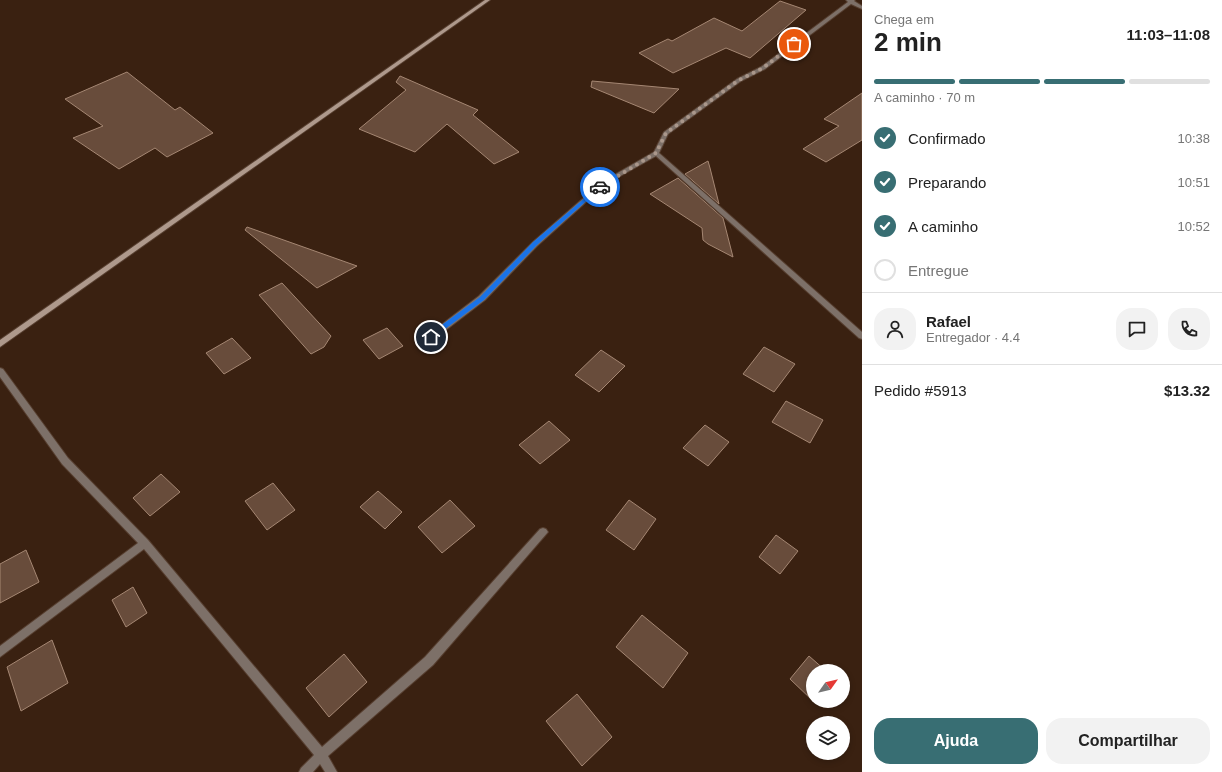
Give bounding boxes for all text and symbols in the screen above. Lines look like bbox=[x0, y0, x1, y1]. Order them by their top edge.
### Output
text: Chega em bbox=[874, 12, 934, 27]
text: 11:03–11:08 bbox=[1127, 26, 1210, 43]
pin bbox=[777, 27, 811, 61]
text: 2 min bbox=[874, 27, 942, 57]
icon: bag bbox=[783, 33, 805, 55]
text: A caminho · 70 m bbox=[874, 90, 975, 105]
icon: check bbox=[874, 127, 896, 149]
text: Confirmado bbox=[908, 130, 986, 147]
text: 10:38 bbox=[1177, 131, 1210, 146]
courier bbox=[580, 167, 620, 207]
icon: check bbox=[874, 171, 896, 193]
text: Preparando bbox=[908, 174, 986, 191]
text: 10:51 bbox=[1177, 175, 1210, 190]
icon: car bbox=[589, 176, 611, 198]
icon: check bbox=[874, 215, 896, 237]
text: A caminho bbox=[908, 218, 978, 235]
text: 10:52 bbox=[1177, 219, 1210, 234]
text: Entregue bbox=[908, 262, 969, 279]
button: person bbox=[874, 308, 916, 350]
button: chat bbox=[1116, 308, 1158, 350]
button: phone bbox=[1168, 308, 1210, 350]
text: Rafael bbox=[926, 313, 971, 330]
pin bbox=[414, 320, 448, 354]
icon: home bbox=[420, 326, 442, 348]
text: Entregador · 4.4 bbox=[926, 330, 1020, 345]
text: Pedido #5913 bbox=[874, 382, 967, 399]
text: $13.32 bbox=[1164, 382, 1210, 399]
north arrow bbox=[806, 664, 850, 708]
map controls bbox=[806, 664, 850, 760]
button: layers bbox=[806, 716, 850, 760]
button: Ajuda bbox=[874, 718, 1038, 764]
button: Compartilhar bbox=[1046, 718, 1210, 764]

